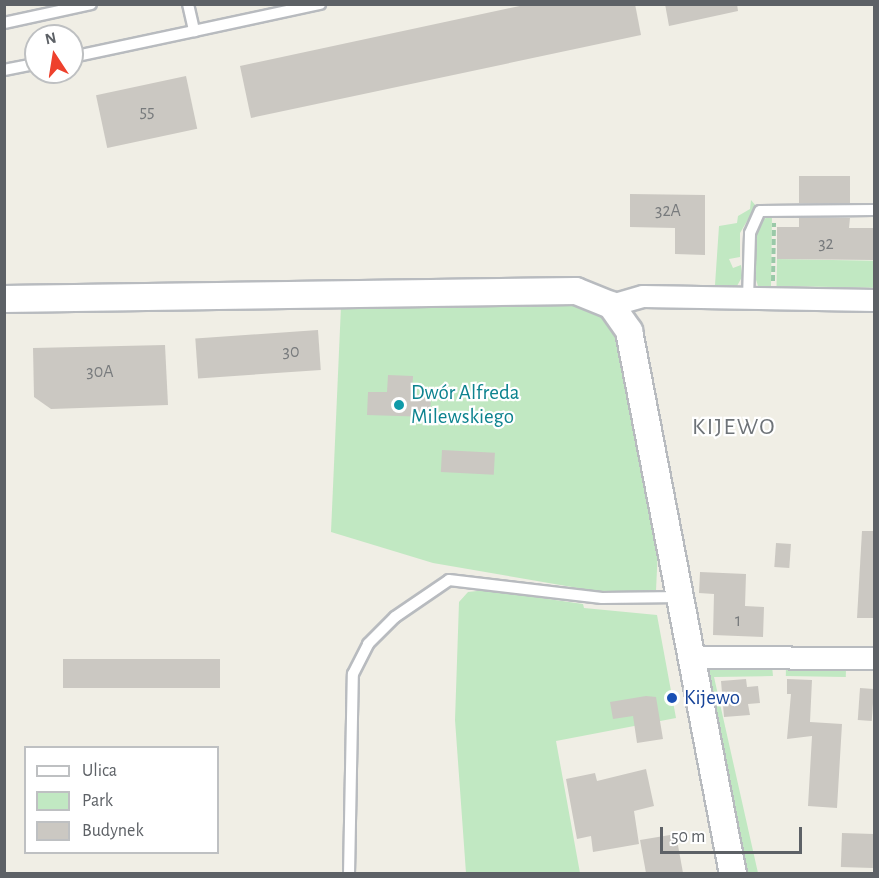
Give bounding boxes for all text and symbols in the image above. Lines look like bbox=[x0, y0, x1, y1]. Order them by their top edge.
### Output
north arrow bbox=[24, 24, 84, 84]
text: N bbox=[44, 29, 58, 47]
house number: 55 bbox=[139, 101, 155, 123]
house number: 32A bbox=[655, 200, 681, 222]
house number: 32 bbox=[818, 233, 834, 255]
house number: 30 bbox=[283, 341, 299, 363]
house number: 30A bbox=[86, 361, 114, 383]
place label: Dwór Alfreda Milewskiego bbox=[411, 380, 519, 430]
marker: Dwór Alfreda Milewskiego bbox=[392, 398, 406, 412]
district label: KIJEWO bbox=[692, 414, 776, 442]
house number: 1 bbox=[735, 610, 741, 632]
place label: Kijewo bbox=[684, 685, 740, 711]
marker: Kijewo bbox=[665, 691, 679, 705]
legend bbox=[24, 746, 219, 854]
text: Ulica bbox=[82, 762, 117, 780]
text: Park bbox=[82, 792, 113, 810]
scale bar bbox=[663, 815, 806, 853]
text: Budynek bbox=[82, 822, 144, 840]
text: 50 m bbox=[671, 828, 705, 846]

